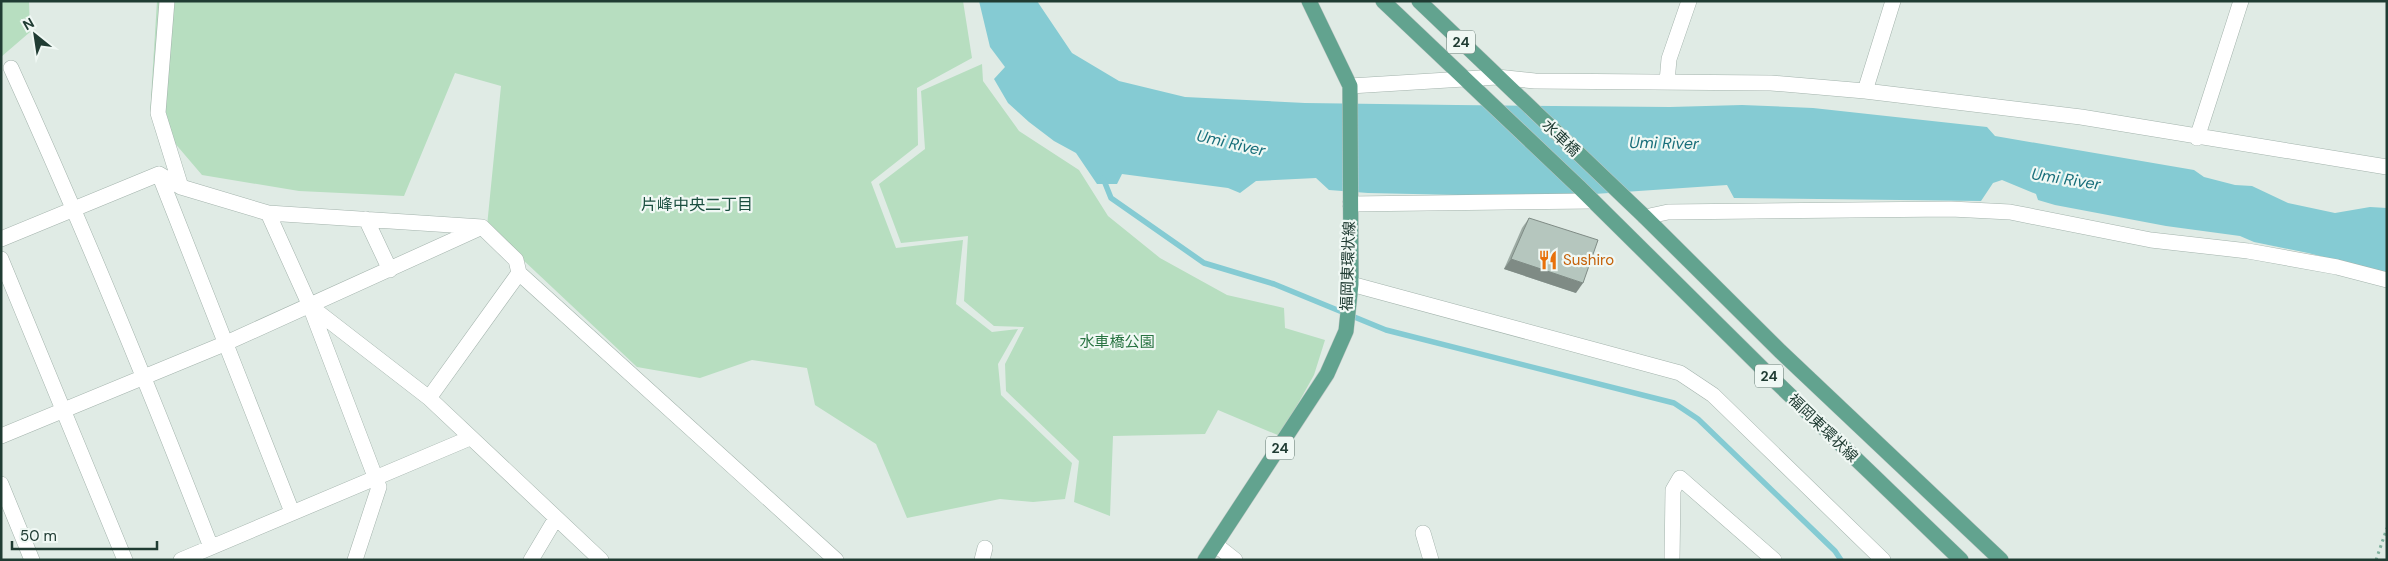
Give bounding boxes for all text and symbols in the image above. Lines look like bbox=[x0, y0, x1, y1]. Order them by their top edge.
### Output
north arrow bbox=[10, 10, 60, 60]
text: N bbox=[20, 13, 37, 34]
road number: 24 bbox=[1447, 31, 1475, 54]
street label: 水車橋 bbox=[1538, 115, 1584, 161]
water label: Umi River bbox=[1195, 125, 1268, 161]
water label: Umi River bbox=[1629, 132, 1700, 154]
water label: Umi River bbox=[2030, 163, 2103, 195]
district label: 片峰中央二丁目 bbox=[641, 194, 753, 215]
street label: 福岡東環状線 bbox=[1336, 221, 1360, 311]
restaurant icon: Sushiro bbox=[1537, 249, 1559, 271]
place label: Sushiro bbox=[1563, 250, 1614, 270]
park label: 水車橋公園 bbox=[1079, 332, 1155, 352]
road number: 24 bbox=[1755, 364, 1783, 388]
street label: 福岡東環状線 bbox=[1784, 390, 1862, 466]
road number: 24 bbox=[1266, 436, 1294, 459]
scale bar bbox=[12, 518, 158, 550]
text: 50 m bbox=[20, 526, 57, 546]

